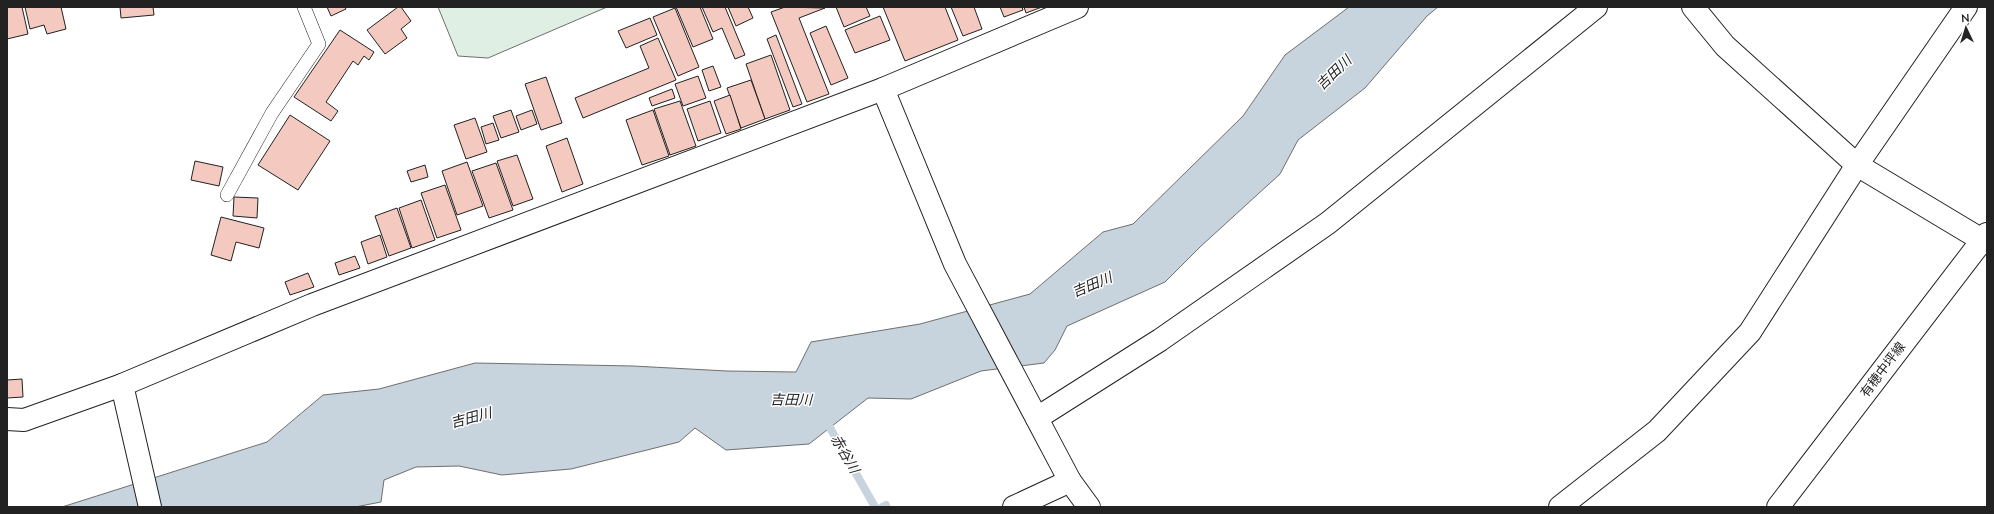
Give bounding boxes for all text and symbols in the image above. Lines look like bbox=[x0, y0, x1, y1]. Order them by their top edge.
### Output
north arrow bbox=[1946, 8, 1986, 48]
text: N bbox=[1961, 11, 1970, 26]
water label: 吉田川 bbox=[1312, 50, 1357, 94]
water label: 吉田川 bbox=[1069, 267, 1117, 302]
street label: 有穂中坪線 bbox=[1856, 339, 1910, 401]
water label: 吉田川 bbox=[770, 390, 814, 410]
water label: 吉田川 bbox=[448, 403, 496, 433]
water label: 赤谷川 bbox=[826, 431, 865, 479]

